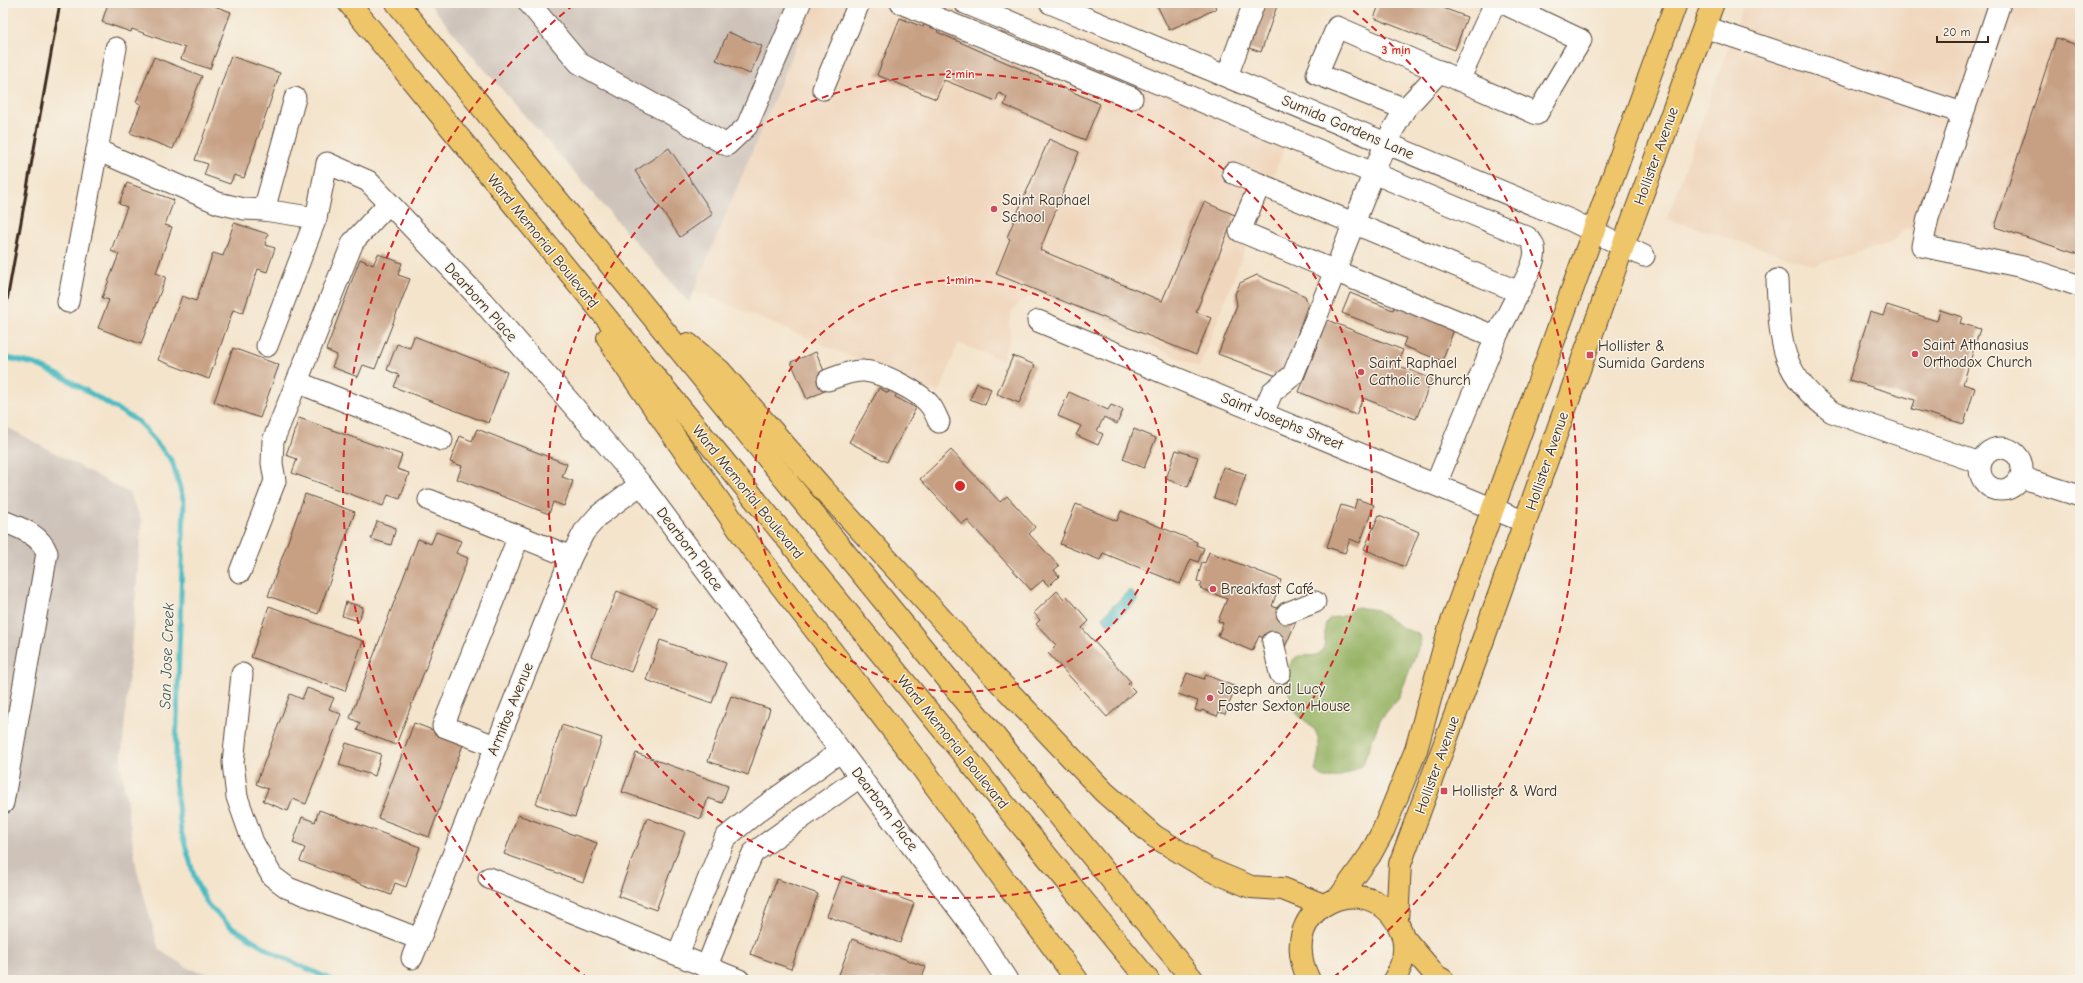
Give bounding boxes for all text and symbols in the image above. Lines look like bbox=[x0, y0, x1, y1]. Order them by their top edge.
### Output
scale bar bbox=[1937, 18, 1988, 44]
text: 20 m bbox=[1943, 25, 1971, 39]
text: 3 min bbox=[1381, 43, 1411, 57]
text: 2 min bbox=[945, 67, 975, 81]
street label: Sumida Gardens Lane bbox=[1279, 91, 1417, 163]
street label: Hollister Avenue bbox=[1630, 104, 1682, 207]
street label: Ward Memorial Boulevard bbox=[483, 170, 603, 312]
place label: Saint Raphael School bbox=[1002, 191, 1090, 226]
marker: Saint Raphael School bbox=[989, 204, 999, 214]
street label: Dearborn Place bbox=[441, 259, 521, 346]
text: 1 min bbox=[946, 273, 974, 287]
place label: Saint Athanasius Orthodox Church bbox=[1923, 336, 2032, 371]
place label: Hollister & Sumida Gardens bbox=[1598, 337, 1704, 372]
marker: Saint Athanasius Orthodox Church bbox=[1910, 349, 1920, 359]
marker: Hollister & Sumida Gardens bbox=[1585, 350, 1595, 360]
place label: Saint Raphael Catholic Church bbox=[1369, 354, 1471, 389]
marker: Saint Raphael Catholic Church bbox=[1356, 367, 1366, 377]
street label: Saint Josephs Street bbox=[1218, 388, 1346, 454]
street label: Hollister Avenue bbox=[1522, 409, 1572, 513]
street label: Ward Memorial Boulevard bbox=[688, 421, 808, 563]
centre of rings bbox=[953, 479, 967, 493]
street label: Dearborn Place bbox=[653, 504, 728, 595]
place label: Breakfast Café bbox=[1221, 580, 1314, 598]
marker: Breakfast Café bbox=[1208, 584, 1218, 594]
water label: San Jose Creek bbox=[156, 602, 178, 710]
street label: Armitos Avenue bbox=[483, 659, 537, 758]
street label: Ward Memorial Boulevard bbox=[893, 671, 1013, 813]
place label: Joseph and Lucy Foster Sexton House bbox=[1218, 680, 1351, 715]
marker: Joseph and Lucy Foster Sexton House bbox=[1205, 693, 1215, 703]
street label: Hollister Avenue bbox=[1411, 713, 1463, 816]
street label: Dearborn Place bbox=[848, 764, 923, 855]
place label: Hollister & Ward bbox=[1452, 782, 1557, 800]
marker: Hollister & Ward bbox=[1439, 786, 1449, 796]

